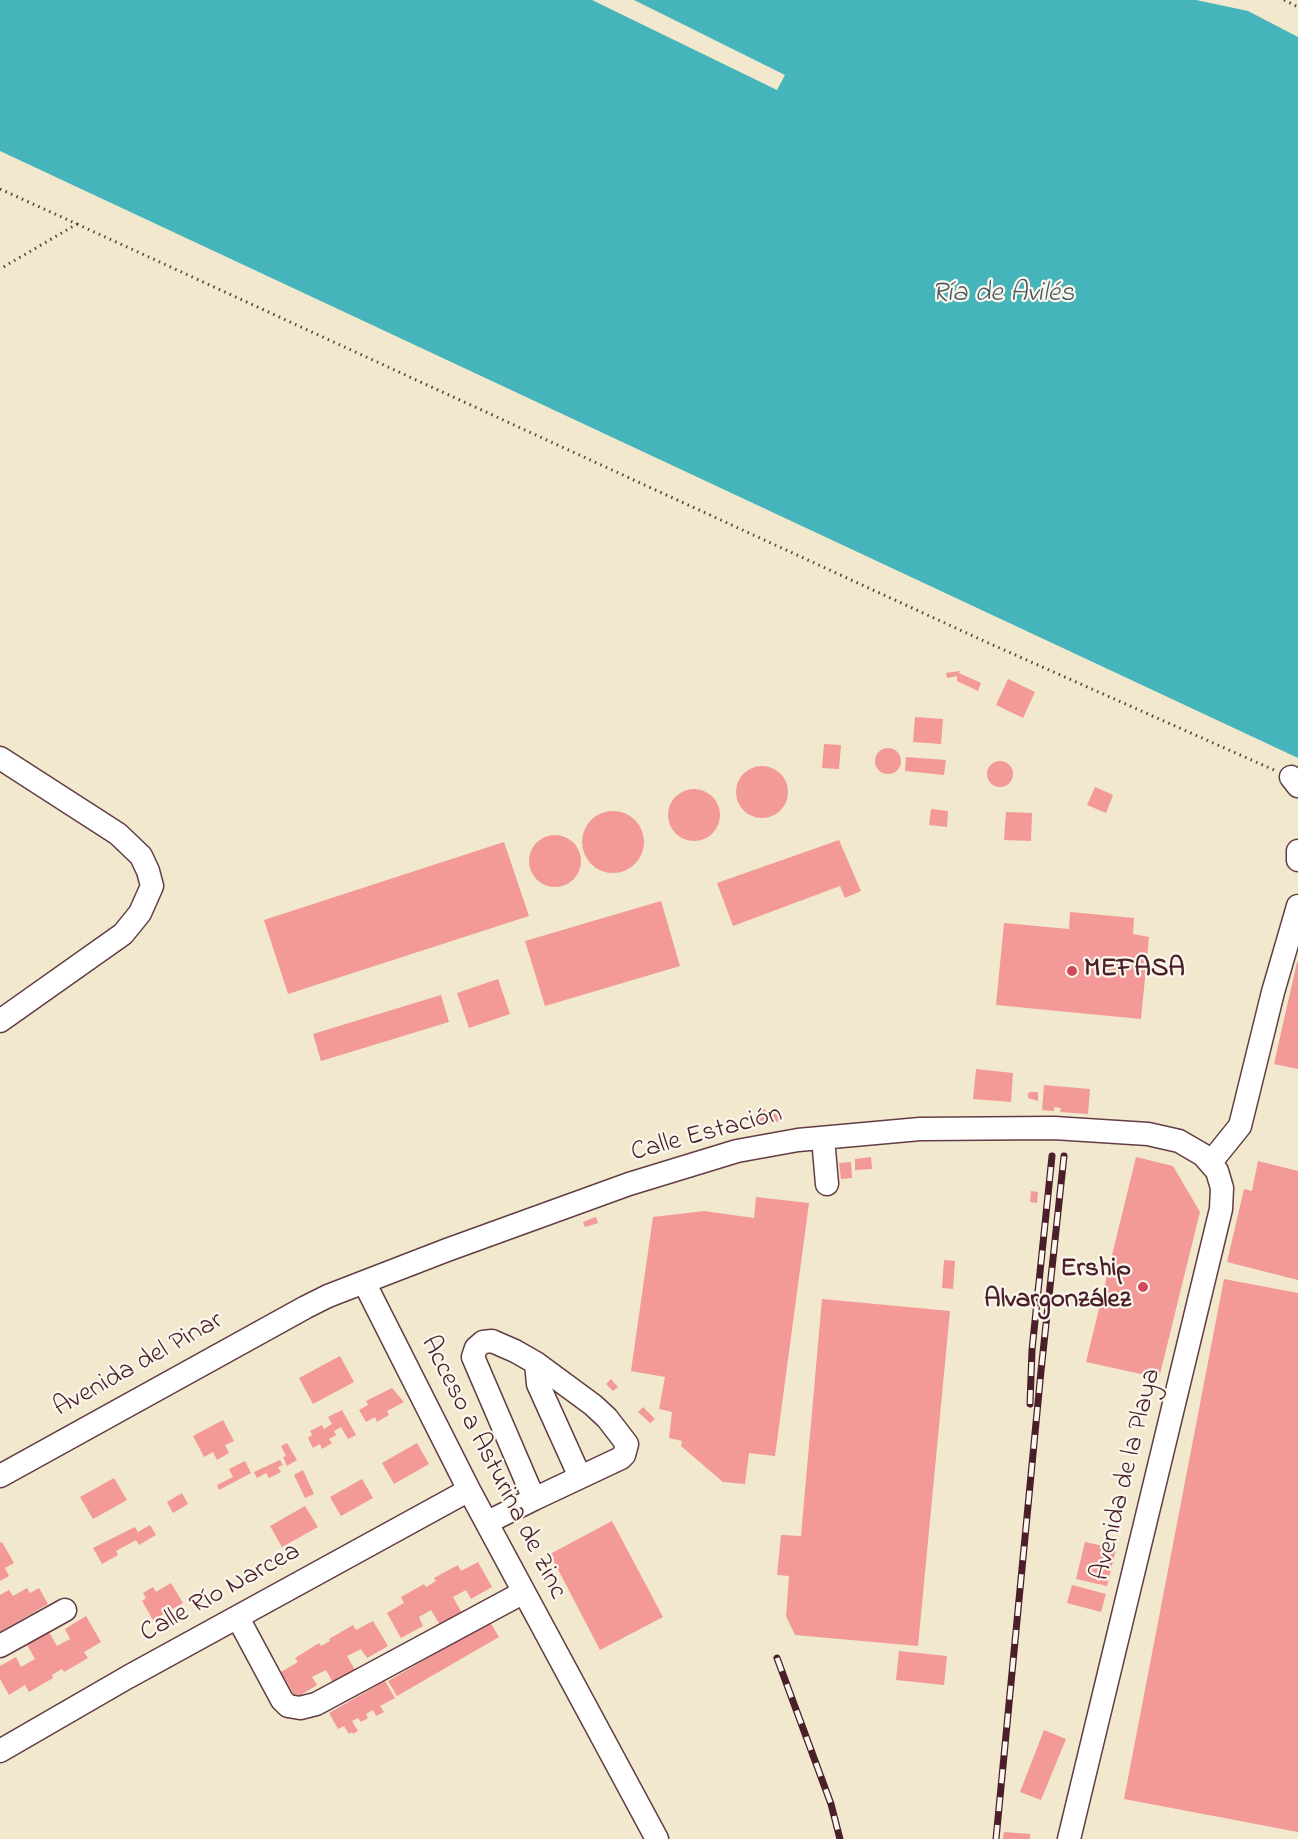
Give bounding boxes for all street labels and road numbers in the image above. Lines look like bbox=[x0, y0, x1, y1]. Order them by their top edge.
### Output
street label: Calle Estación bbox=[628, 1099, 786, 1171]
street label: Avenida del Pinar bbox=[49, 1306, 229, 1426]
street label: Acceso a Asturina de Zinc bbox=[412, 1331, 572, 1605]
street label: Avenida de la Playa bbox=[1086, 1366, 1170, 1584]
street label: Calle Río Narcea bbox=[135, 1537, 307, 1651]

